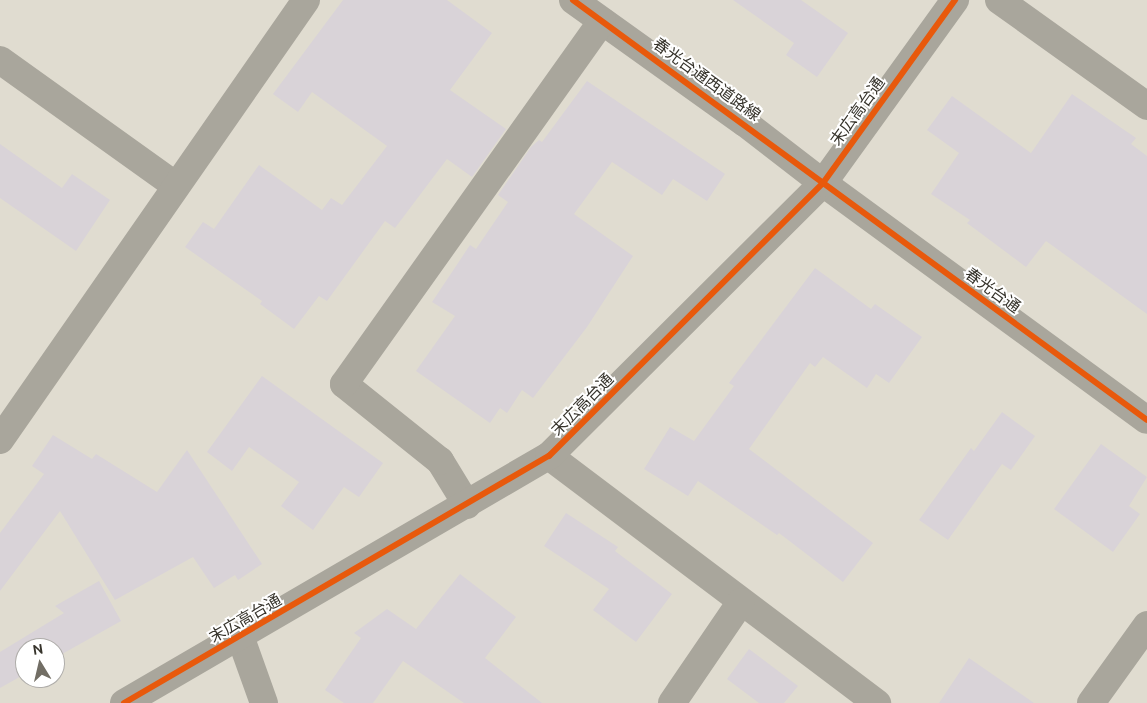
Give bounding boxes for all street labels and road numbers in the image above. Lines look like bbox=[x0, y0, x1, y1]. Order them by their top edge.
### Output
street label: 春光台通西道路線 bbox=[650, 34, 764, 124]
street label: 末広高台通 bbox=[826, 73, 888, 149]
street label: 春光台通 bbox=[961, 263, 1025, 317]
street label: 末広高台通 bbox=[547, 369, 617, 439]
street label: 末広高台通 bbox=[206, 590, 284, 646]

